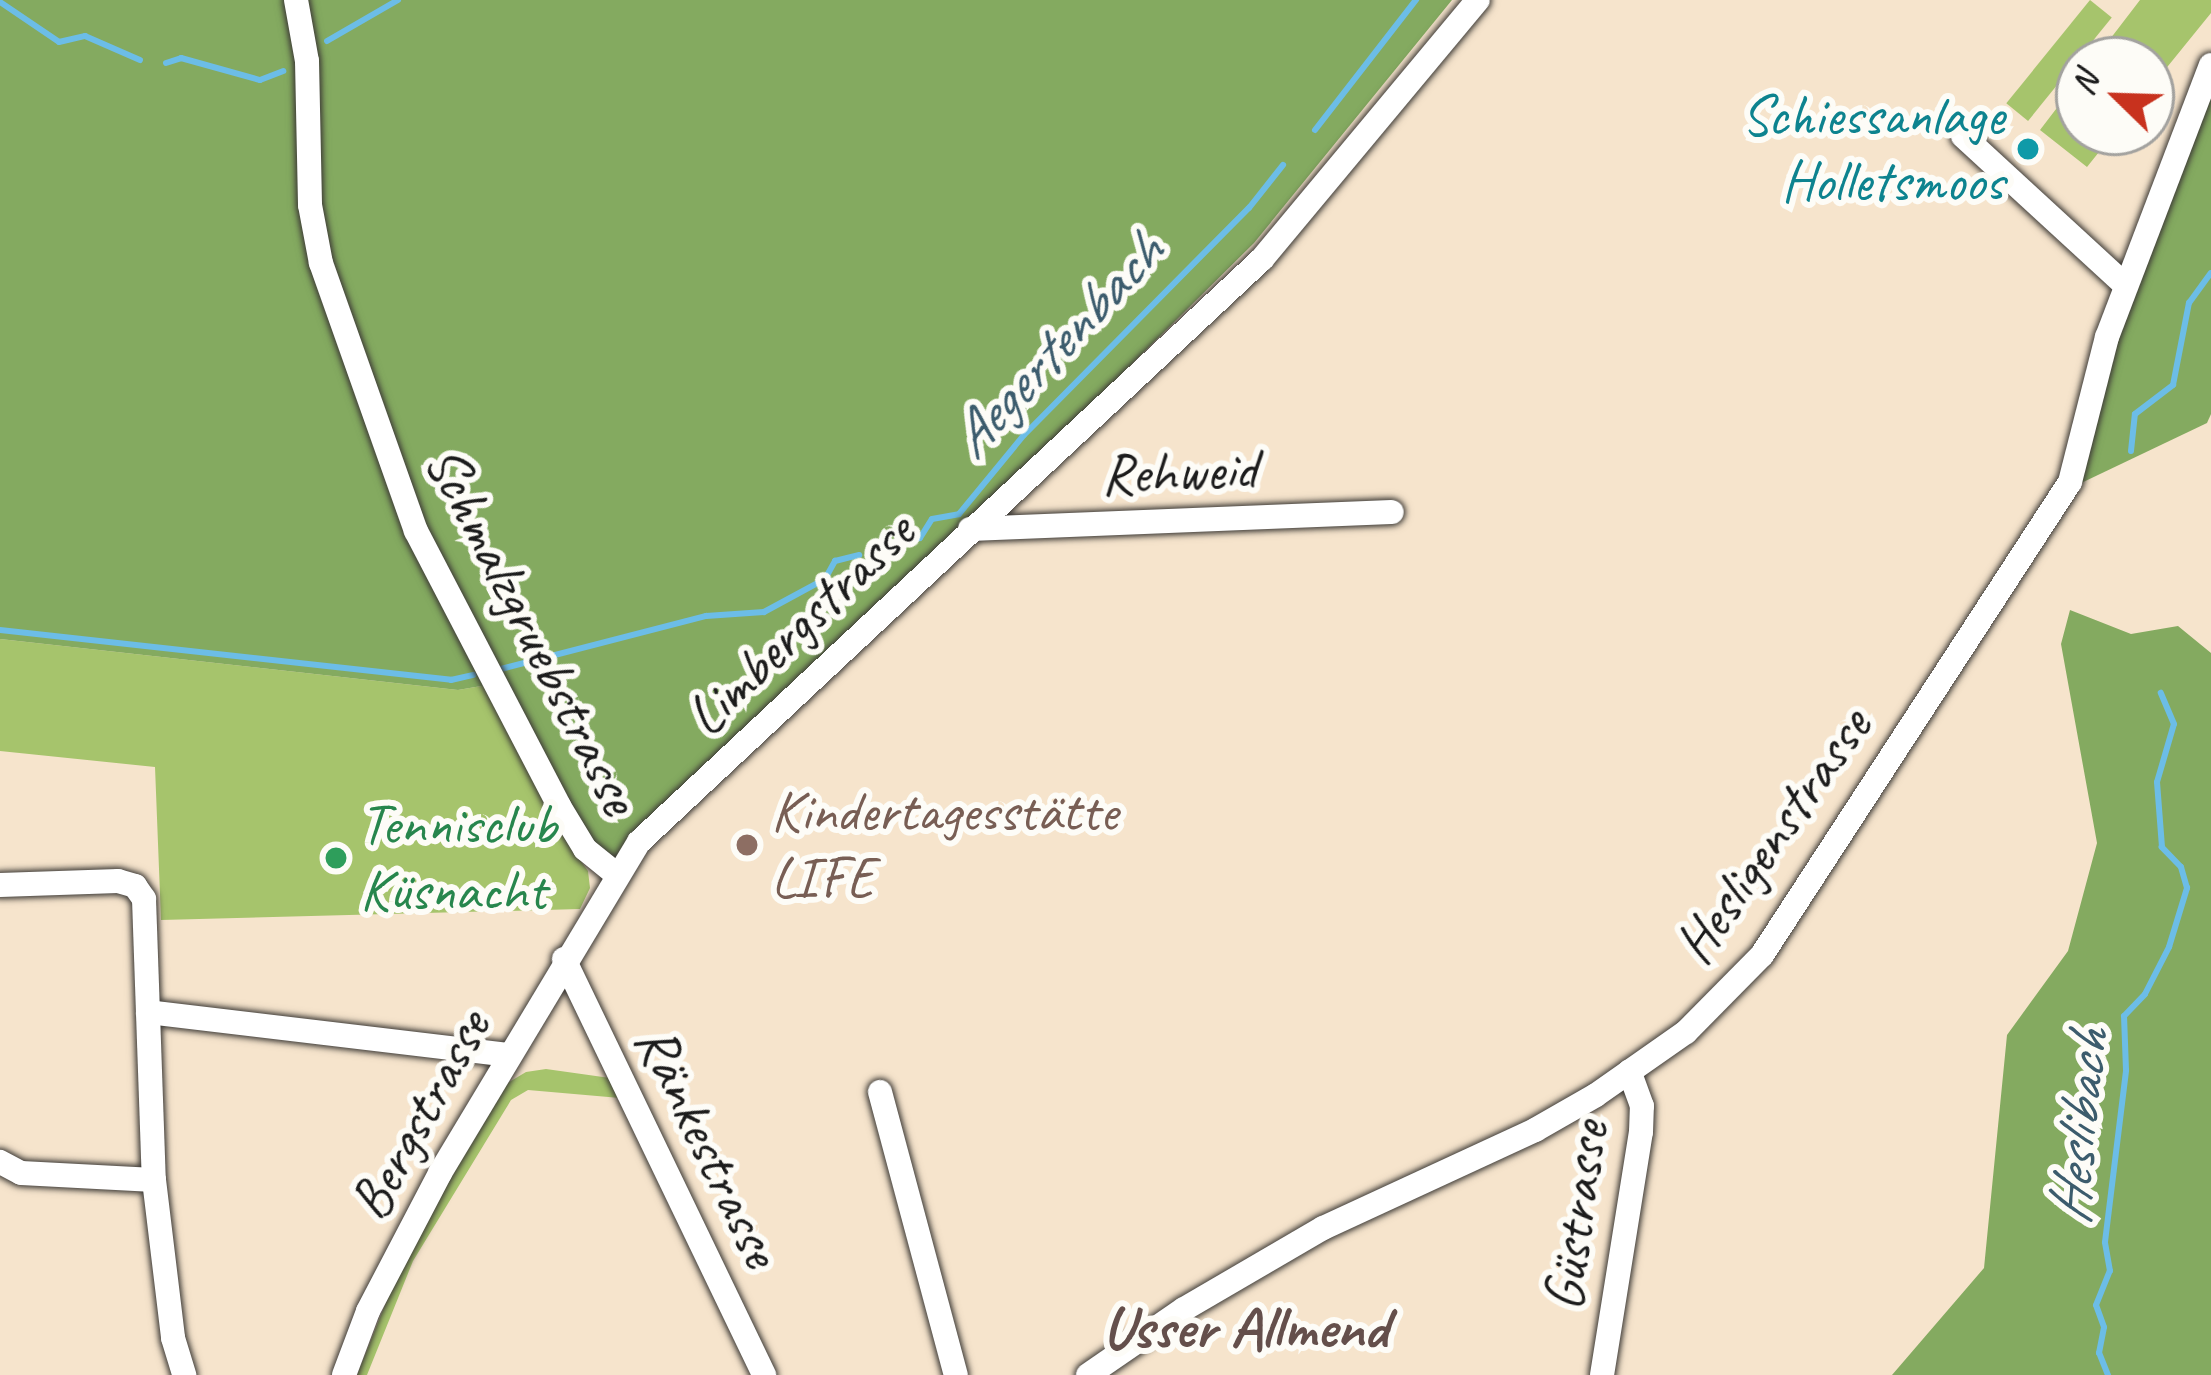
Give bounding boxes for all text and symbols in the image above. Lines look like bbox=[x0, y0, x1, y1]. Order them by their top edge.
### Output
north arrow bbox=[2055, 36, 2175, 156]
text: N bbox=[2061, 65, 2108, 101]
place label: Schiessanlage Holletsmoos bbox=[1741, 82, 2004, 216]
marker: Schiessanlage Holletsmoos bbox=[2015, 136, 2041, 162]
water label: Aegertenbach bbox=[934, 218, 1178, 472]
street label: Schmalzgruebstrasse bbox=[410, 435, 654, 825]
street label: Rehweid bbox=[1100, 435, 1258, 509]
street label: Limbergstrasse bbox=[672, 498, 928, 750]
street label: Hesligenstrasse bbox=[1660, 695, 1886, 977]
place label: Kindertagesstätte LIFE bbox=[771, 778, 1118, 912]
place label: Tennisclub Küsnacht bbox=[360, 791, 557, 925]
marker: Kindertagesstätte LIFE bbox=[734, 832, 760, 858]
marker: Tennisclub Küsnacht bbox=[323, 845, 349, 871]
street label: Bergstrasse bbox=[335, 999, 505, 1231]
street label: Ränkestrasse bbox=[620, 1014, 796, 1278]
water label: Heslibach bbox=[2032, 1027, 2124, 1227]
street label: Güstrasse bbox=[1529, 1117, 1623, 1315]
district label: Usser Allmend bbox=[1102, 1291, 1388, 1363]

